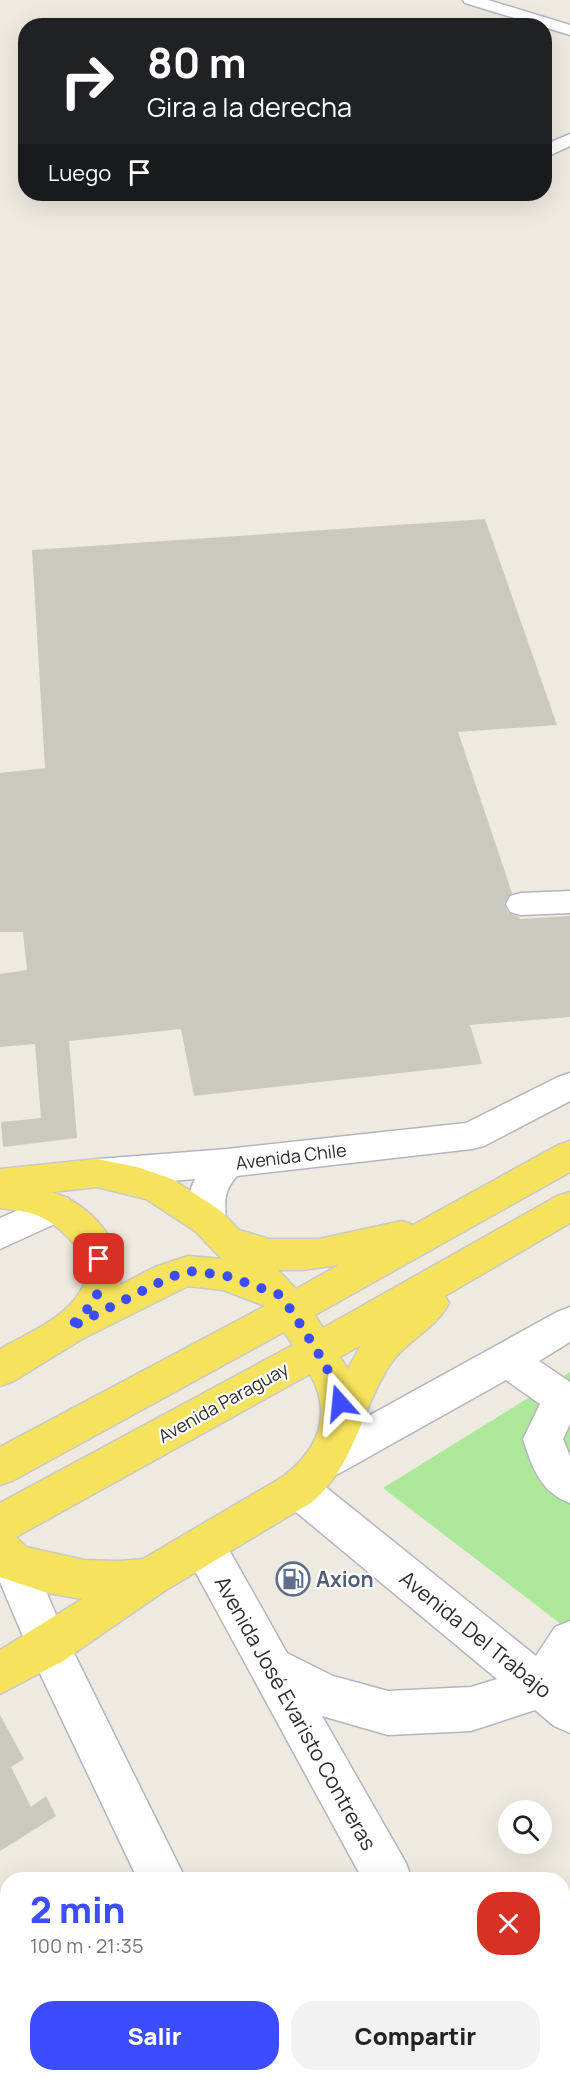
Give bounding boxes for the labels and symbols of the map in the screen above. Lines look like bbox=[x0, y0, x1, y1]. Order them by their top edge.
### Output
street label: Avenida Chile bbox=[234, 1137, 348, 1175]
pin bbox=[73, 1233, 124, 1284]
street label: Avenida Paraguay bbox=[153, 1356, 293, 1448]
position arrow bbox=[308, 1371, 372, 1435]
fuel station icon: Axion bbox=[275, 1561, 311, 1597]
street label: Avenida Del Trabajo bbox=[394, 1564, 558, 1704]
place label: Axion bbox=[316, 1565, 374, 1593]
street label: Avenida José Evaristo Contreras bbox=[209, 1571, 383, 1855]

